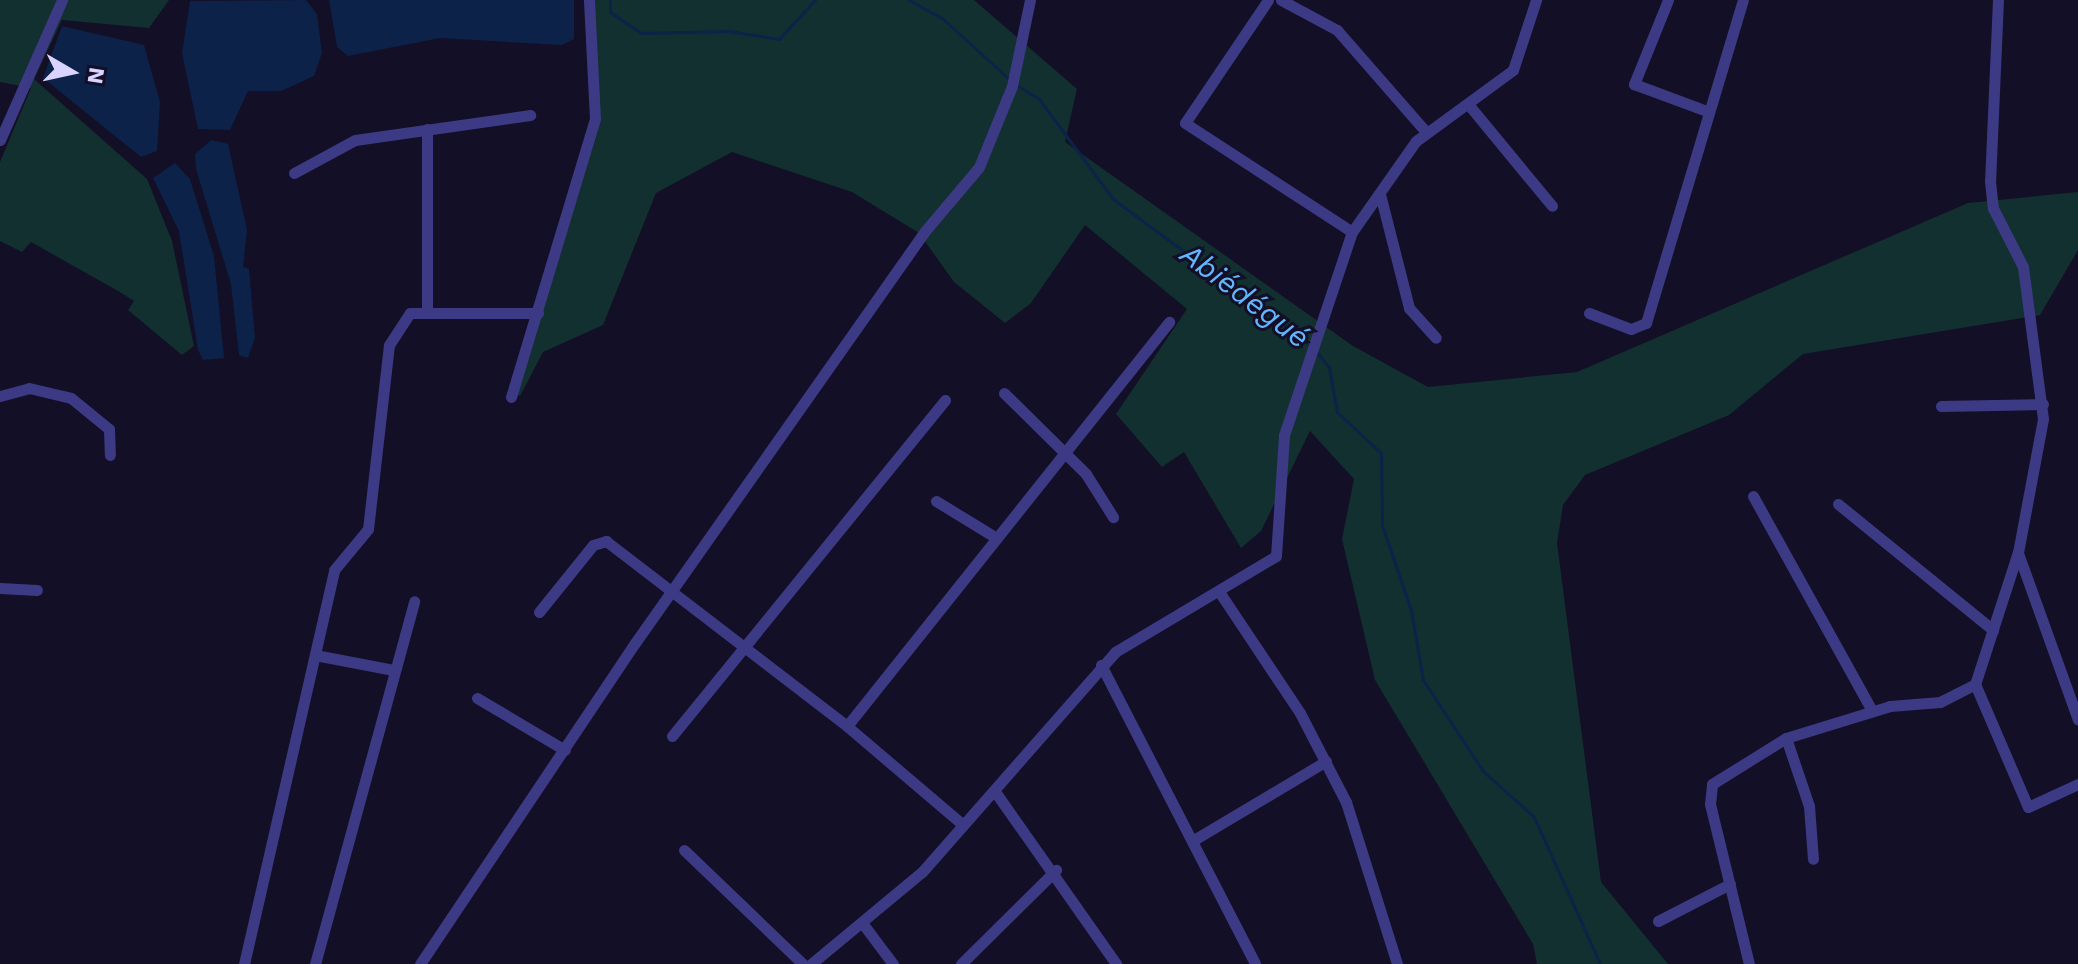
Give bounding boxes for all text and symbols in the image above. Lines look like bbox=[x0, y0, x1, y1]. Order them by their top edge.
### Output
north arrow bbox=[32, 32, 112, 112]
text: N bbox=[83, 66, 110, 86]
water label: Abiédégué bbox=[1174, 236, 1316, 356]

